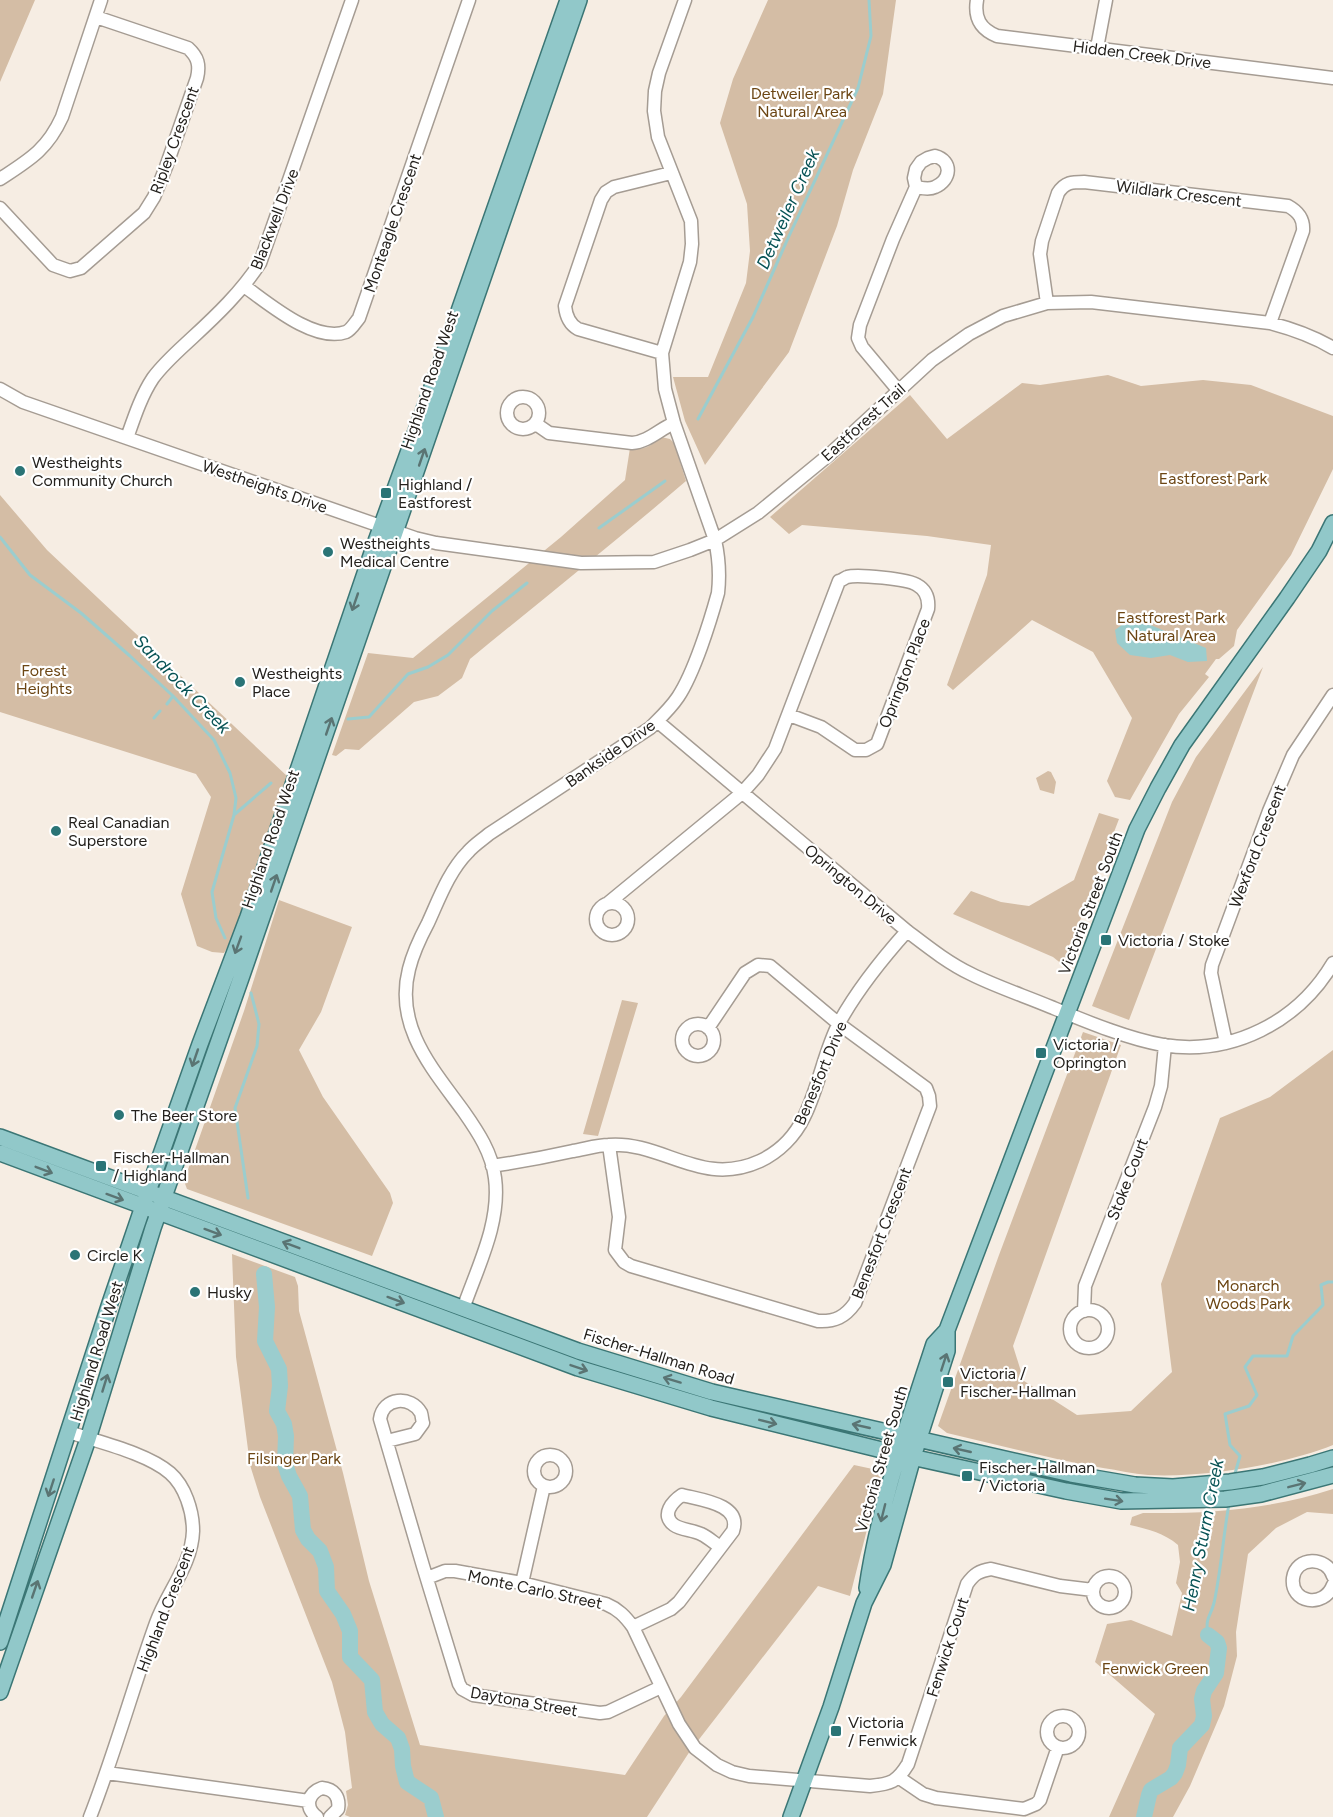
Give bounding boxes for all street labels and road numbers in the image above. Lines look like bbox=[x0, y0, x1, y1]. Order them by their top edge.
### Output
street label: Hidden Creek Drive bbox=[1072, 37, 1212, 72]
street label: Ripley Crescent bbox=[146, 84, 203, 197]
street label: Monteagle Crescent bbox=[360, 151, 425, 295]
street label: Blackwell Drive bbox=[246, 166, 303, 273]
street label: Wildlark Crescent bbox=[1115, 176, 1243, 211]
street label: Highland Road West bbox=[397, 308, 462, 452]
street label: Eastforest Trail bbox=[817, 380, 909, 465]
street label: Westheights Drive bbox=[200, 456, 330, 517]
street label: Oprington Place bbox=[875, 615, 934, 731]
street label: Bankside Drive bbox=[562, 715, 659, 791]
street label: Highland Road West bbox=[238, 767, 303, 911]
street label: Wexford Crescent bbox=[1225, 782, 1290, 910]
street label: Victoria Street South bbox=[1054, 829, 1127, 977]
street label: Oprington Drive bbox=[801, 840, 901, 929]
street label: Benesfort Drive bbox=[790, 1018, 851, 1128]
street label: Stoke Court bbox=[1103, 1135, 1152, 1223]
street label: Benesfort Crescent bbox=[848, 1165, 915, 1302]
street label: Highland Road West bbox=[66, 1279, 127, 1424]
street label: Fischer-Hallman Road bbox=[581, 1324, 737, 1389]
street label: Victoria Street South bbox=[851, 1384, 912, 1535]
street label: Highland Crescent bbox=[133, 1543, 198, 1675]
street label: Monte Carlo Street bbox=[466, 1566, 604, 1613]
street label: Fenwick Court bbox=[922, 1595, 973, 1700]
street label: Daytona Street bbox=[469, 1683, 579, 1720]

